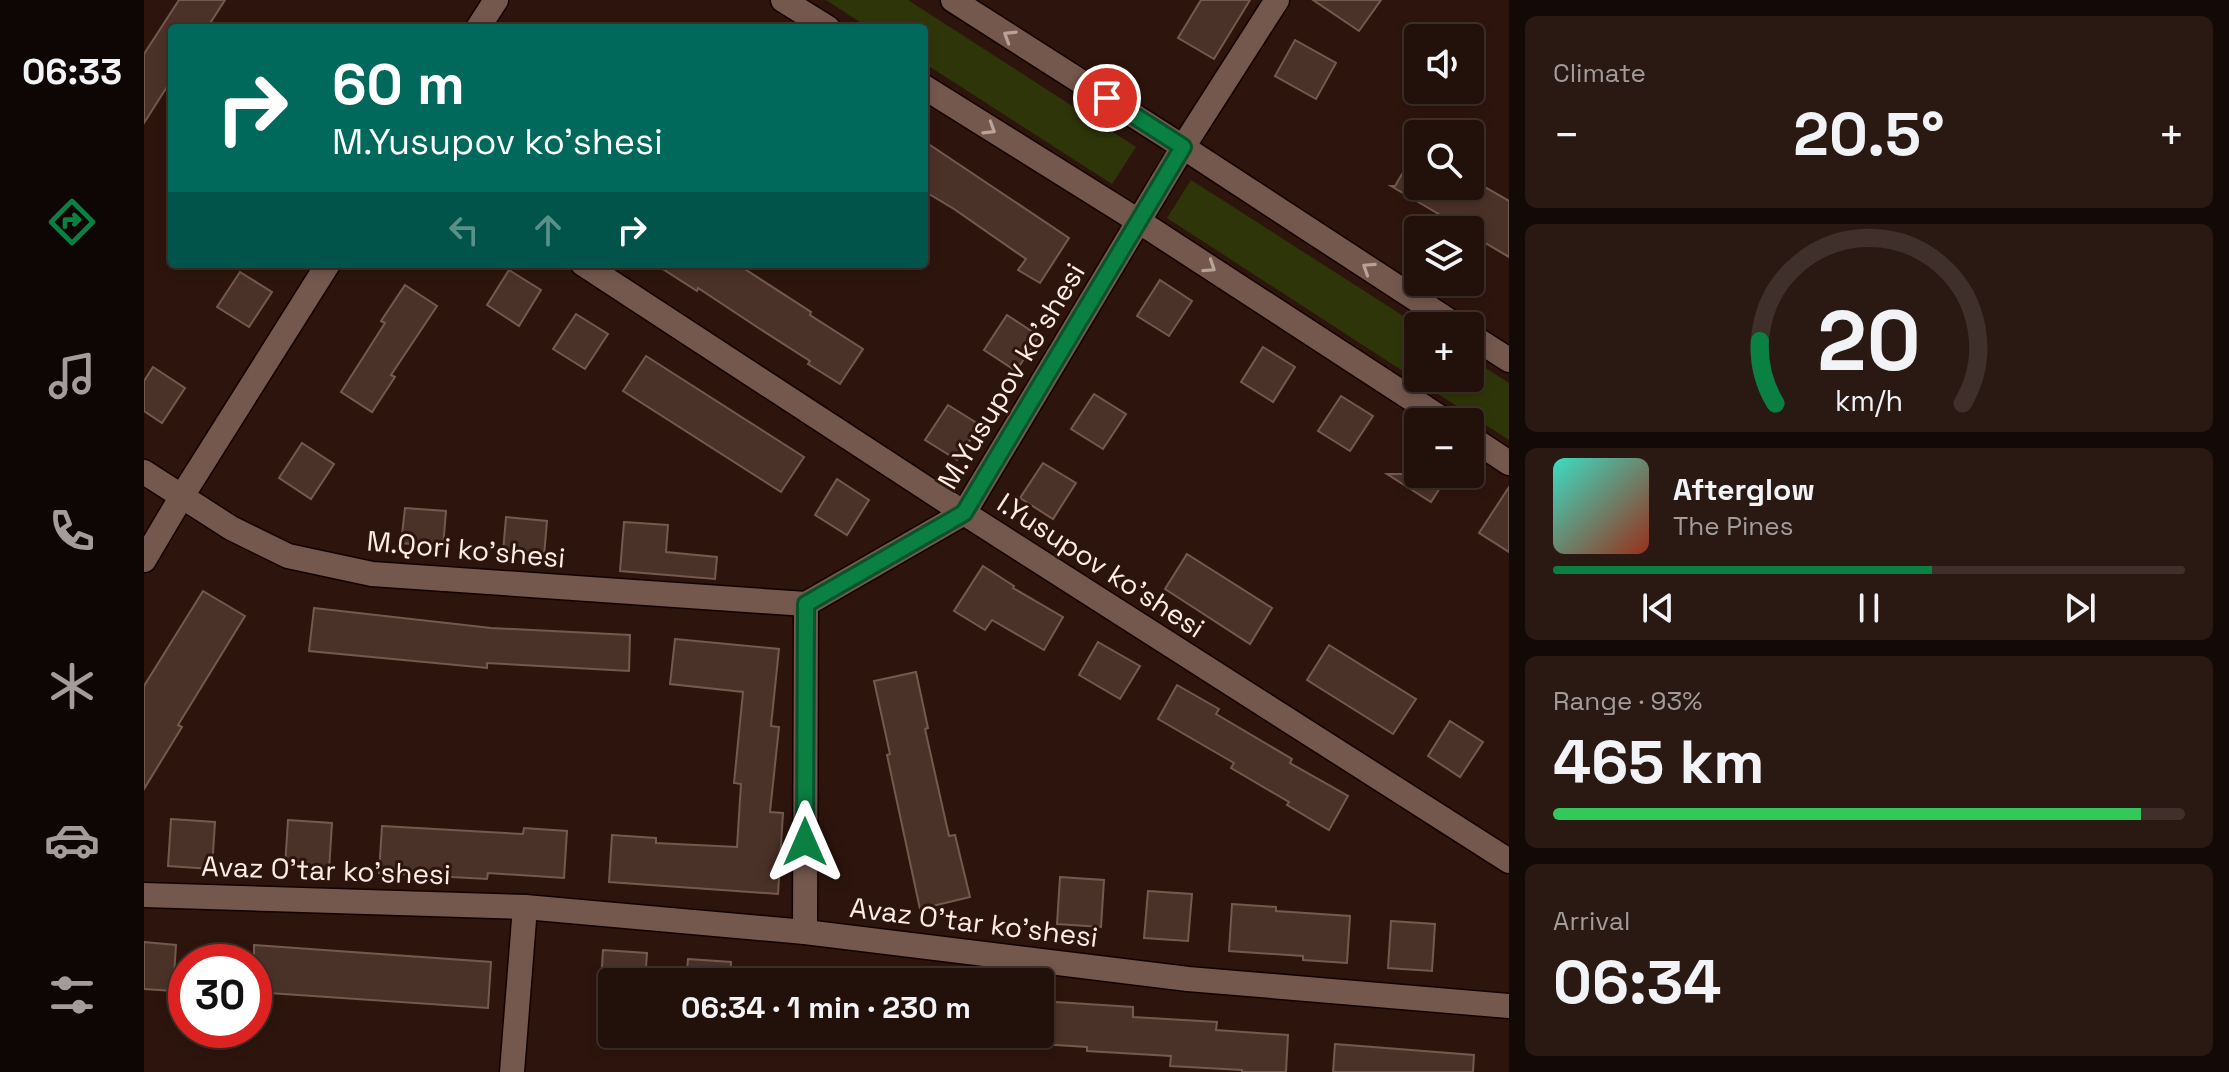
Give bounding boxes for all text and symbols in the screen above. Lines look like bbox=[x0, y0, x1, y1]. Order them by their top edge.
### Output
map controls bbox=[1404, 24, 1484, 488]
button: sound bbox=[1404, 24, 1484, 104]
one-way arrow bbox=[1003, 30, 1018, 45]
text: 06:33 bbox=[22, 49, 122, 95]
text: 60 m bbox=[332, 49, 465, 120]
icon: right bbox=[200, 56, 304, 160]
text: Climate bbox=[1553, 56, 1646, 90]
pin bbox=[1073, 64, 1141, 132]
icon: arrive bbox=[1085, 76, 1129, 120]
text: 20.5° bbox=[1793, 96, 1945, 173]
text: − bbox=[1553, 107, 1580, 163]
text: + bbox=[2158, 107, 2185, 163]
text: M.Yusupov ko'shesi bbox=[332, 119, 663, 165]
one-way arrow bbox=[981, 119, 996, 134]
button: search bbox=[1404, 120, 1484, 200]
icon: directions bbox=[44, 194, 100, 250]
icon: left bbox=[442, 208, 486, 252]
icon: ahead bbox=[526, 208, 570, 252]
icon: right bbox=[610, 208, 654, 252]
button: layers bbox=[1404, 216, 1484, 296]
street label: M.Yusupov ko'shesi bbox=[929, 256, 1093, 496]
one-way arrow bbox=[1201, 258, 1216, 273]
one-way arrow bbox=[1362, 263, 1377, 278]
text: 20 bbox=[1817, 288, 1921, 394]
button: + bbox=[1404, 312, 1484, 392]
icon: music bbox=[44, 348, 100, 404]
text: km/h bbox=[1835, 383, 1903, 419]
button: − bbox=[1404, 408, 1484, 488]
text: Afterglow bbox=[1673, 470, 1815, 509]
street label: I.Yusupov ko'shesi bbox=[991, 485, 1211, 645]
icon: phone bbox=[44, 503, 100, 559]
text: The Pines bbox=[1673, 509, 1793, 543]
street label: M.Qori ko'shesi bbox=[365, 522, 567, 576]
icon: previous bbox=[1636, 586, 1680, 630]
icon: pause bbox=[1847, 586, 1891, 630]
icon: next bbox=[2058, 586, 2102, 630]
icon: climate bbox=[44, 658, 100, 714]
text: Range · 93% bbox=[1553, 684, 1702, 718]
text: 465 km bbox=[1553, 724, 1765, 801]
position arrow bbox=[763, 800, 847, 884]
icon: car bbox=[44, 812, 100, 868]
street label: Avaz O'tar ko'shesi bbox=[201, 848, 451, 892]
street label: Avaz O'tar ko'shesi bbox=[848, 889, 1100, 955]
text: Arrival bbox=[1553, 904, 1630, 938]
speed limit sign: 30 bbox=[168, 944, 272, 1048]
text: 06:34 bbox=[1553, 944, 1721, 1021]
icon: filters bbox=[44, 967, 100, 1023]
text: 06:34 · 1 min · 230 m bbox=[681, 988, 971, 1027]

